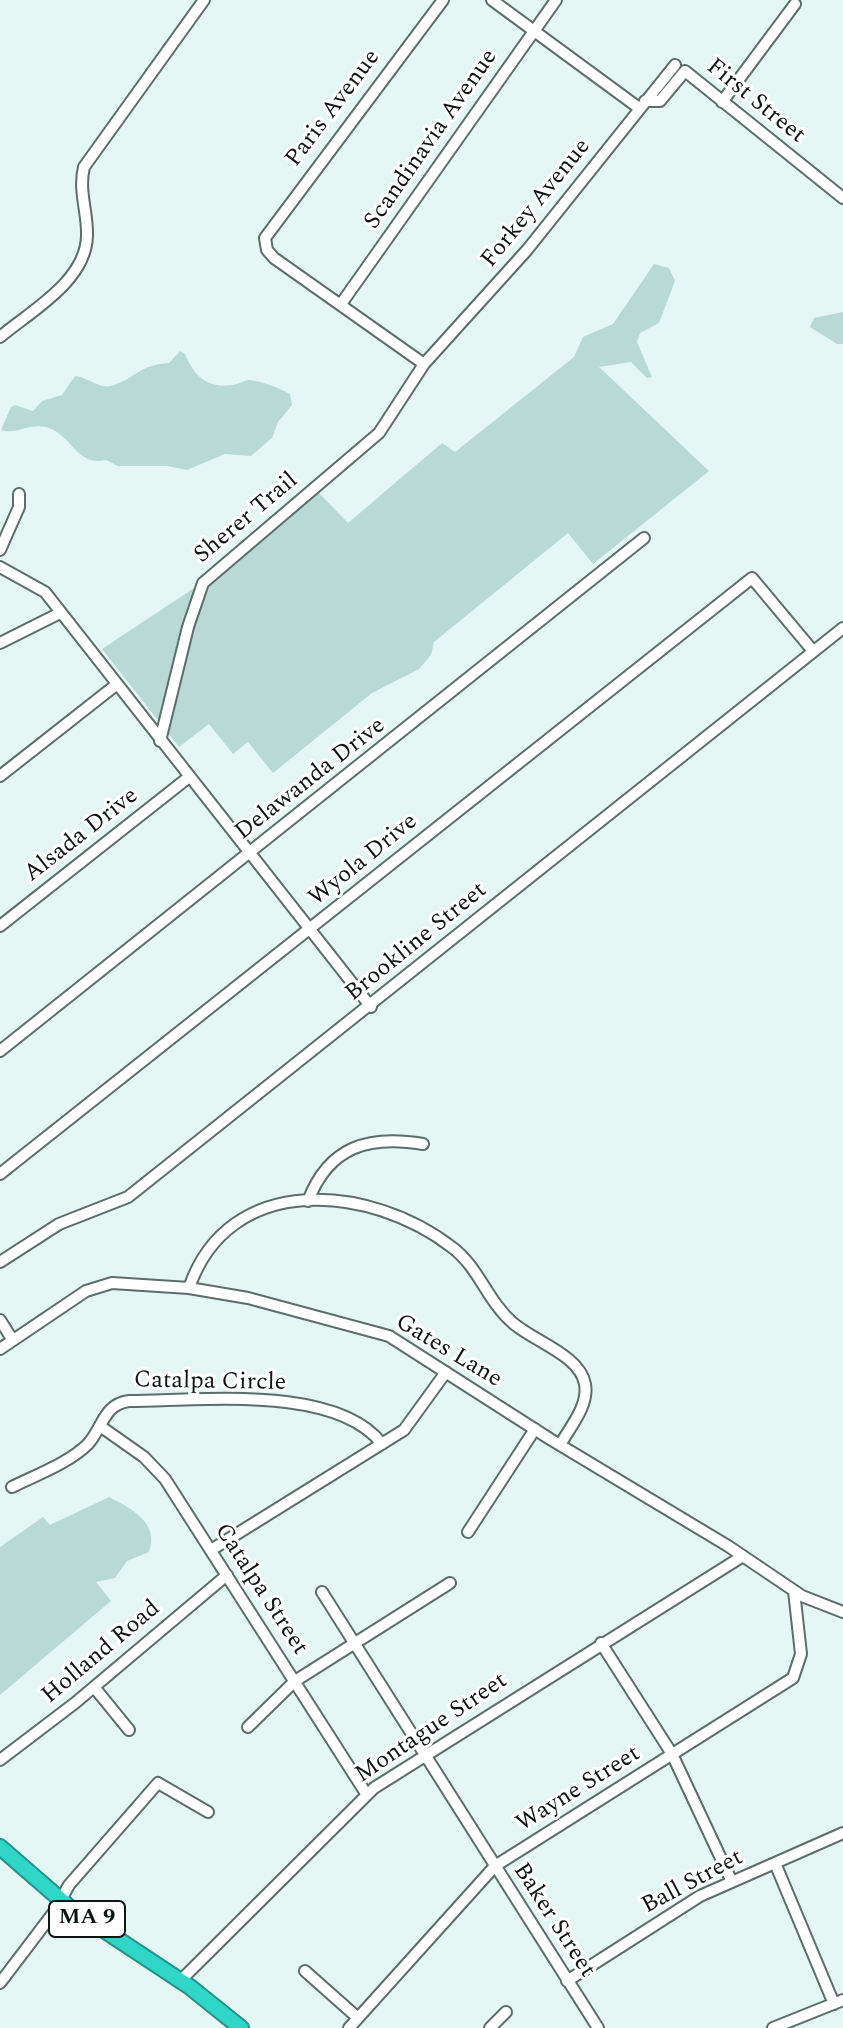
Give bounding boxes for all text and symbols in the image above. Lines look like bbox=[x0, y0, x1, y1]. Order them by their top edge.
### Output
street label: Paris Avenue bbox=[281, 45, 387, 173]
street label: Scandinavia Avenue bbox=[359, 45, 505, 235]
street label: First Street bbox=[700, 53, 810, 151]
street label: Forkey Avenue bbox=[476, 134, 598, 274]
street label: Sherer Trail bbox=[189, 467, 305, 571]
street label: Delawanda Drive bbox=[230, 712, 392, 848]
street label: Alsada Drive bbox=[19, 783, 145, 889]
street label: Wyola Drive bbox=[304, 808, 424, 914]
street label: Brookline Street bbox=[340, 877, 494, 1009]
street label: Gates Lane bbox=[390, 1309, 506, 1395]
street label: Catalpa Circle bbox=[134, 1367, 286, 1399]
street label: Catalpa Street bbox=[207, 1519, 313, 1661]
street label: Holland Road bbox=[37, 1595, 167, 1711]
street label: Montague Street bbox=[350, 1668, 514, 1790]
street label: Wayne Street bbox=[512, 1740, 646, 1840]
street label: Ball Street bbox=[637, 1844, 749, 1922]
street label: Baker Street bbox=[505, 1858, 601, 1984]
road number: MA 9 bbox=[49, 1901, 125, 1937]

